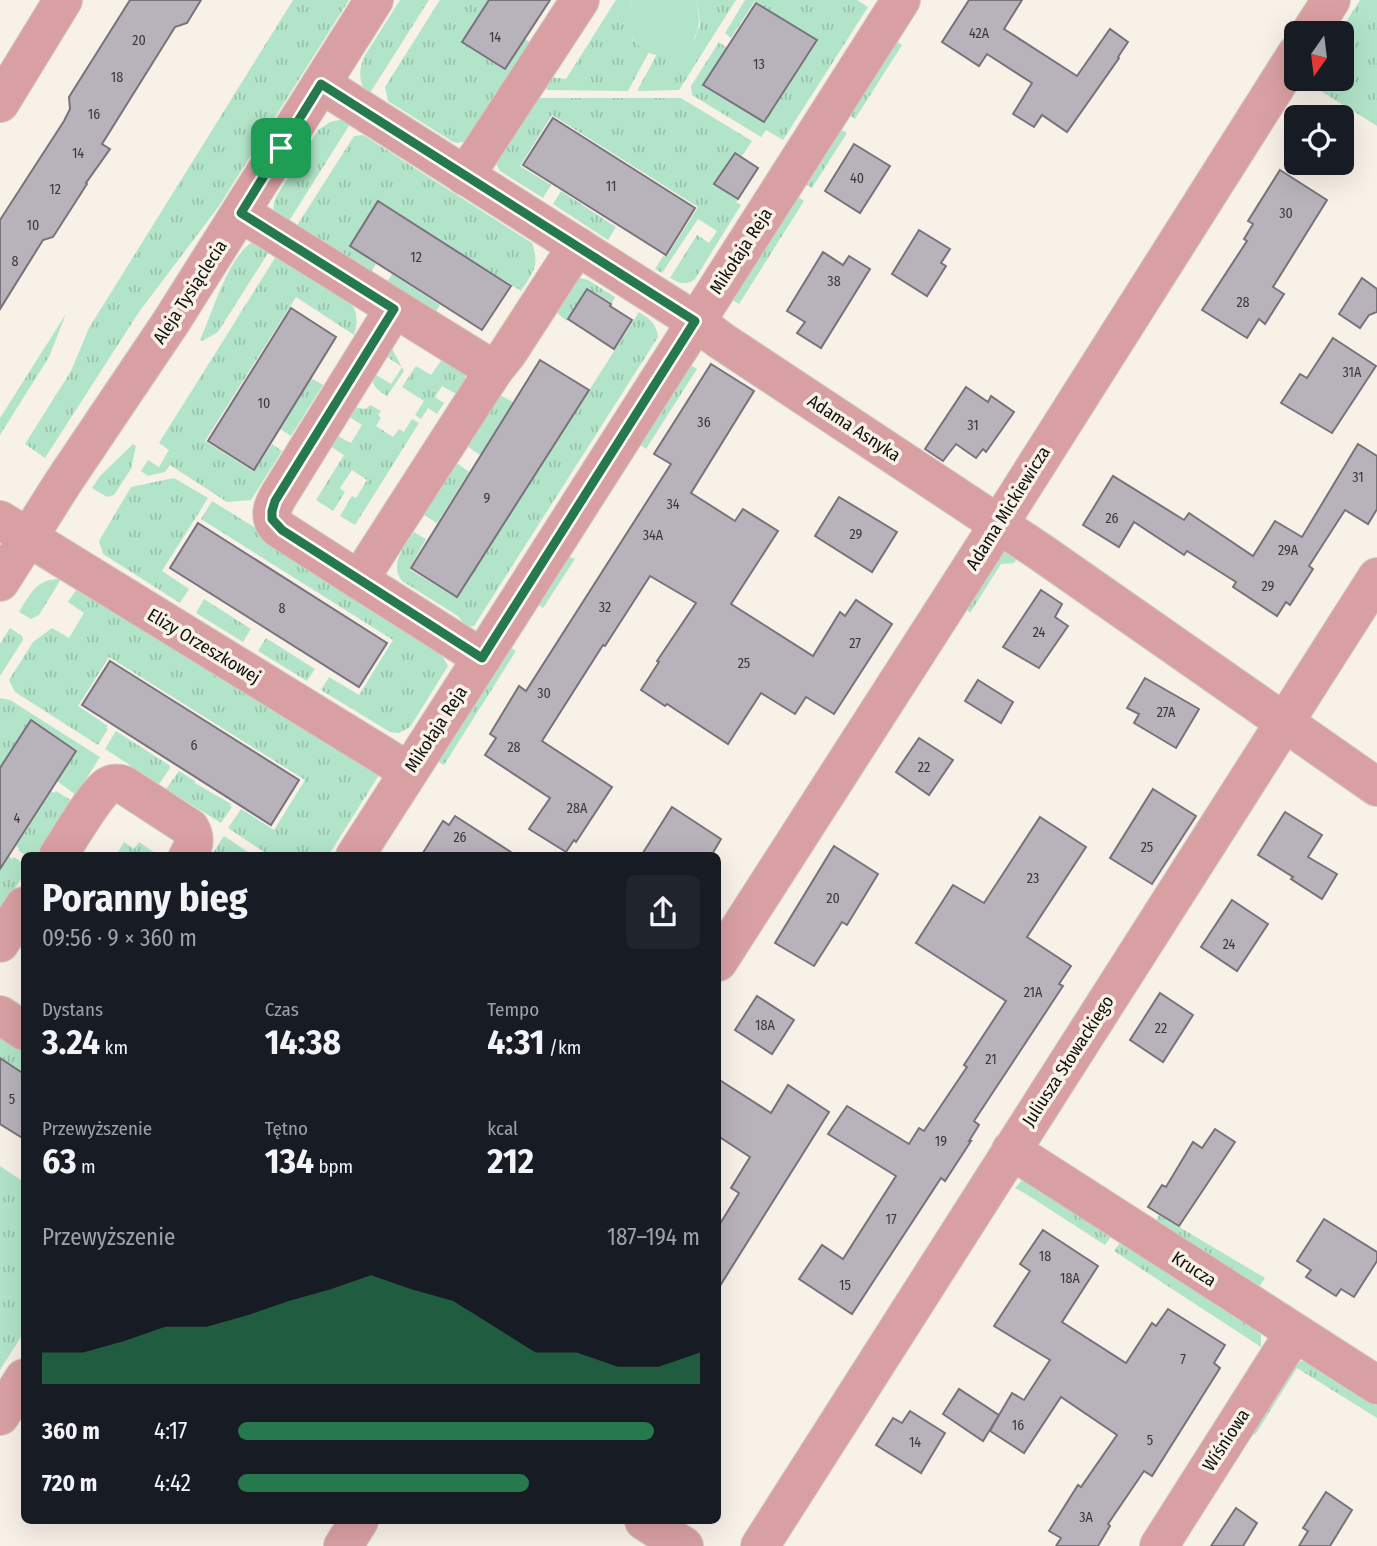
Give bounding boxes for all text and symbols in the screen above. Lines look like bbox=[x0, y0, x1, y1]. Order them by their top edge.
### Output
north arrow bbox=[1284, 21, 1354, 91]
map controls bbox=[1284, 21, 1354, 175]
house number: 42A bbox=[969, 25, 990, 42]
house number: 14 bbox=[489, 29, 501, 46]
house number: 20 bbox=[132, 32, 146, 49]
house number: 13 bbox=[753, 56, 765, 73]
house number: 18 bbox=[111, 69, 123, 86]
button: locate bbox=[1284, 105, 1354, 175]
house number: 16 bbox=[88, 106, 100, 123]
pin bbox=[251, 118, 311, 178]
icon: arrive bbox=[262, 129, 300, 167]
house number: 14 bbox=[72, 145, 84, 162]
house number: 40 bbox=[850, 170, 864, 187]
house number: 11 bbox=[606, 178, 616, 195]
house number: 12 bbox=[49, 181, 61, 198]
street label: Mikołaja Reja bbox=[705, 204, 777, 298]
house number: 30 bbox=[1279, 205, 1293, 222]
house number: 10 bbox=[27, 217, 39, 234]
street label: Aleja Tysiąclecia bbox=[148, 236, 232, 348]
house number: 12 bbox=[410, 249, 422, 266]
house number: 8 bbox=[12, 253, 19, 270]
house number: 38 bbox=[827, 273, 841, 290]
house number: 28 bbox=[1236, 294, 1250, 311]
house number: 31A bbox=[1343, 364, 1362, 381]
street label: Adama Asnyka bbox=[803, 390, 905, 466]
house number: 10 bbox=[258, 395, 270, 412]
house number: 36 bbox=[697, 414, 711, 431]
house number: 31 bbox=[967, 417, 979, 434]
street label: Adama Mickiewicza bbox=[961, 442, 1055, 574]
house number: 31 bbox=[1352, 469, 1364, 486]
house number: 9 bbox=[484, 490, 491, 507]
house number: 34 bbox=[666, 496, 680, 513]
house number: 26 bbox=[1105, 510, 1119, 527]
house number: 29 bbox=[850, 526, 863, 543]
house number: 34A bbox=[643, 527, 664, 544]
house number: 29A bbox=[1278, 542, 1299, 559]
house number: 29 bbox=[1262, 578, 1275, 595]
house number: 32 bbox=[599, 599, 611, 616]
house number: 8 bbox=[279, 600, 286, 617]
street label: Elizy Orzeszkowej bbox=[143, 604, 265, 688]
house number: 24 bbox=[1033, 624, 1046, 641]
house number: 27 bbox=[849, 635, 861, 652]
house number: 25 bbox=[738, 655, 750, 672]
street label: Mikołaja Reja bbox=[400, 682, 472, 776]
house number: 30 bbox=[537, 685, 551, 702]
house number: 27A bbox=[1157, 704, 1176, 721]
house number: 6 bbox=[191, 737, 198, 754]
house number: 28 bbox=[507, 739, 521, 756]
house number: 22 bbox=[918, 759, 930, 776]
house number: 28A bbox=[567, 800, 588, 817]
house number: 4 bbox=[14, 810, 21, 827]
house number: 26 bbox=[453, 829, 467, 846]
house number: 25 bbox=[1141, 839, 1153, 856]
house number: 23 bbox=[1027, 870, 1039, 887]
text: Poranny bieg bbox=[42, 875, 248, 921]
button: share bbox=[626, 875, 700, 949]
house number: 20 bbox=[826, 890, 840, 907]
text: 09:56 · 9 × 360 m bbox=[42, 924, 197, 952]
house number: 24 bbox=[1223, 936, 1236, 953]
house number: 21A bbox=[1024, 984, 1043, 1001]
street label: Juliusza Słowackiego bbox=[1017, 991, 1119, 1131]
text: Dystans bbox=[42, 998, 103, 1021]
text: Czas bbox=[265, 998, 299, 1021]
text: Tempo bbox=[487, 998, 539, 1021]
house number: 18A bbox=[755, 1017, 776, 1034]
house number: 22 bbox=[1155, 1020, 1167, 1037]
text: 3.24 bbox=[42, 1021, 100, 1063]
text: 14:38 bbox=[265, 1021, 341, 1063]
text: 4:31 bbox=[487, 1021, 545, 1063]
text: km bbox=[100, 1036, 128, 1059]
text: /km bbox=[545, 1036, 581, 1059]
house number: 21 bbox=[985, 1051, 997, 1068]
house number: 5 bbox=[9, 1091, 15, 1108]
text: Przewyższenie bbox=[42, 1117, 152, 1140]
text: Tętno bbox=[265, 1117, 308, 1140]
text: kcal bbox=[487, 1117, 518, 1140]
house number: 19 bbox=[935, 1133, 947, 1150]
text: 63 bbox=[42, 1140, 77, 1182]
text: 134 bbox=[265, 1140, 314, 1182]
text: 212 bbox=[487, 1140, 534, 1182]
text: m bbox=[77, 1155, 96, 1178]
text: bpm bbox=[314, 1155, 353, 1178]
house number: 17 bbox=[885, 1211, 897, 1228]
text: Przewyższenie bbox=[42, 1223, 175, 1251]
text: 187–194 m bbox=[607, 1223, 700, 1251]
street label: Krucza bbox=[1168, 1247, 1221, 1292]
house number: 18 bbox=[1039, 1248, 1051, 1265]
house number: 18A bbox=[1060, 1270, 1081, 1287]
house number: 15 bbox=[839, 1277, 851, 1294]
house number: 7 bbox=[1180, 1351, 1186, 1368]
street label: Wiśniowa bbox=[1198, 1405, 1254, 1475]
text: 360 m bbox=[42, 1417, 100, 1445]
text: 4:17 bbox=[154, 1417, 187, 1445]
house number: 16 bbox=[1012, 1417, 1024, 1434]
house number: 5 bbox=[1147, 1432, 1153, 1449]
house number: 14 bbox=[909, 1434, 921, 1451]
text: 720 m bbox=[42, 1469, 97, 1497]
text: 4:42 bbox=[154, 1469, 191, 1497]
house number: 3A bbox=[1079, 1509, 1093, 1526]

